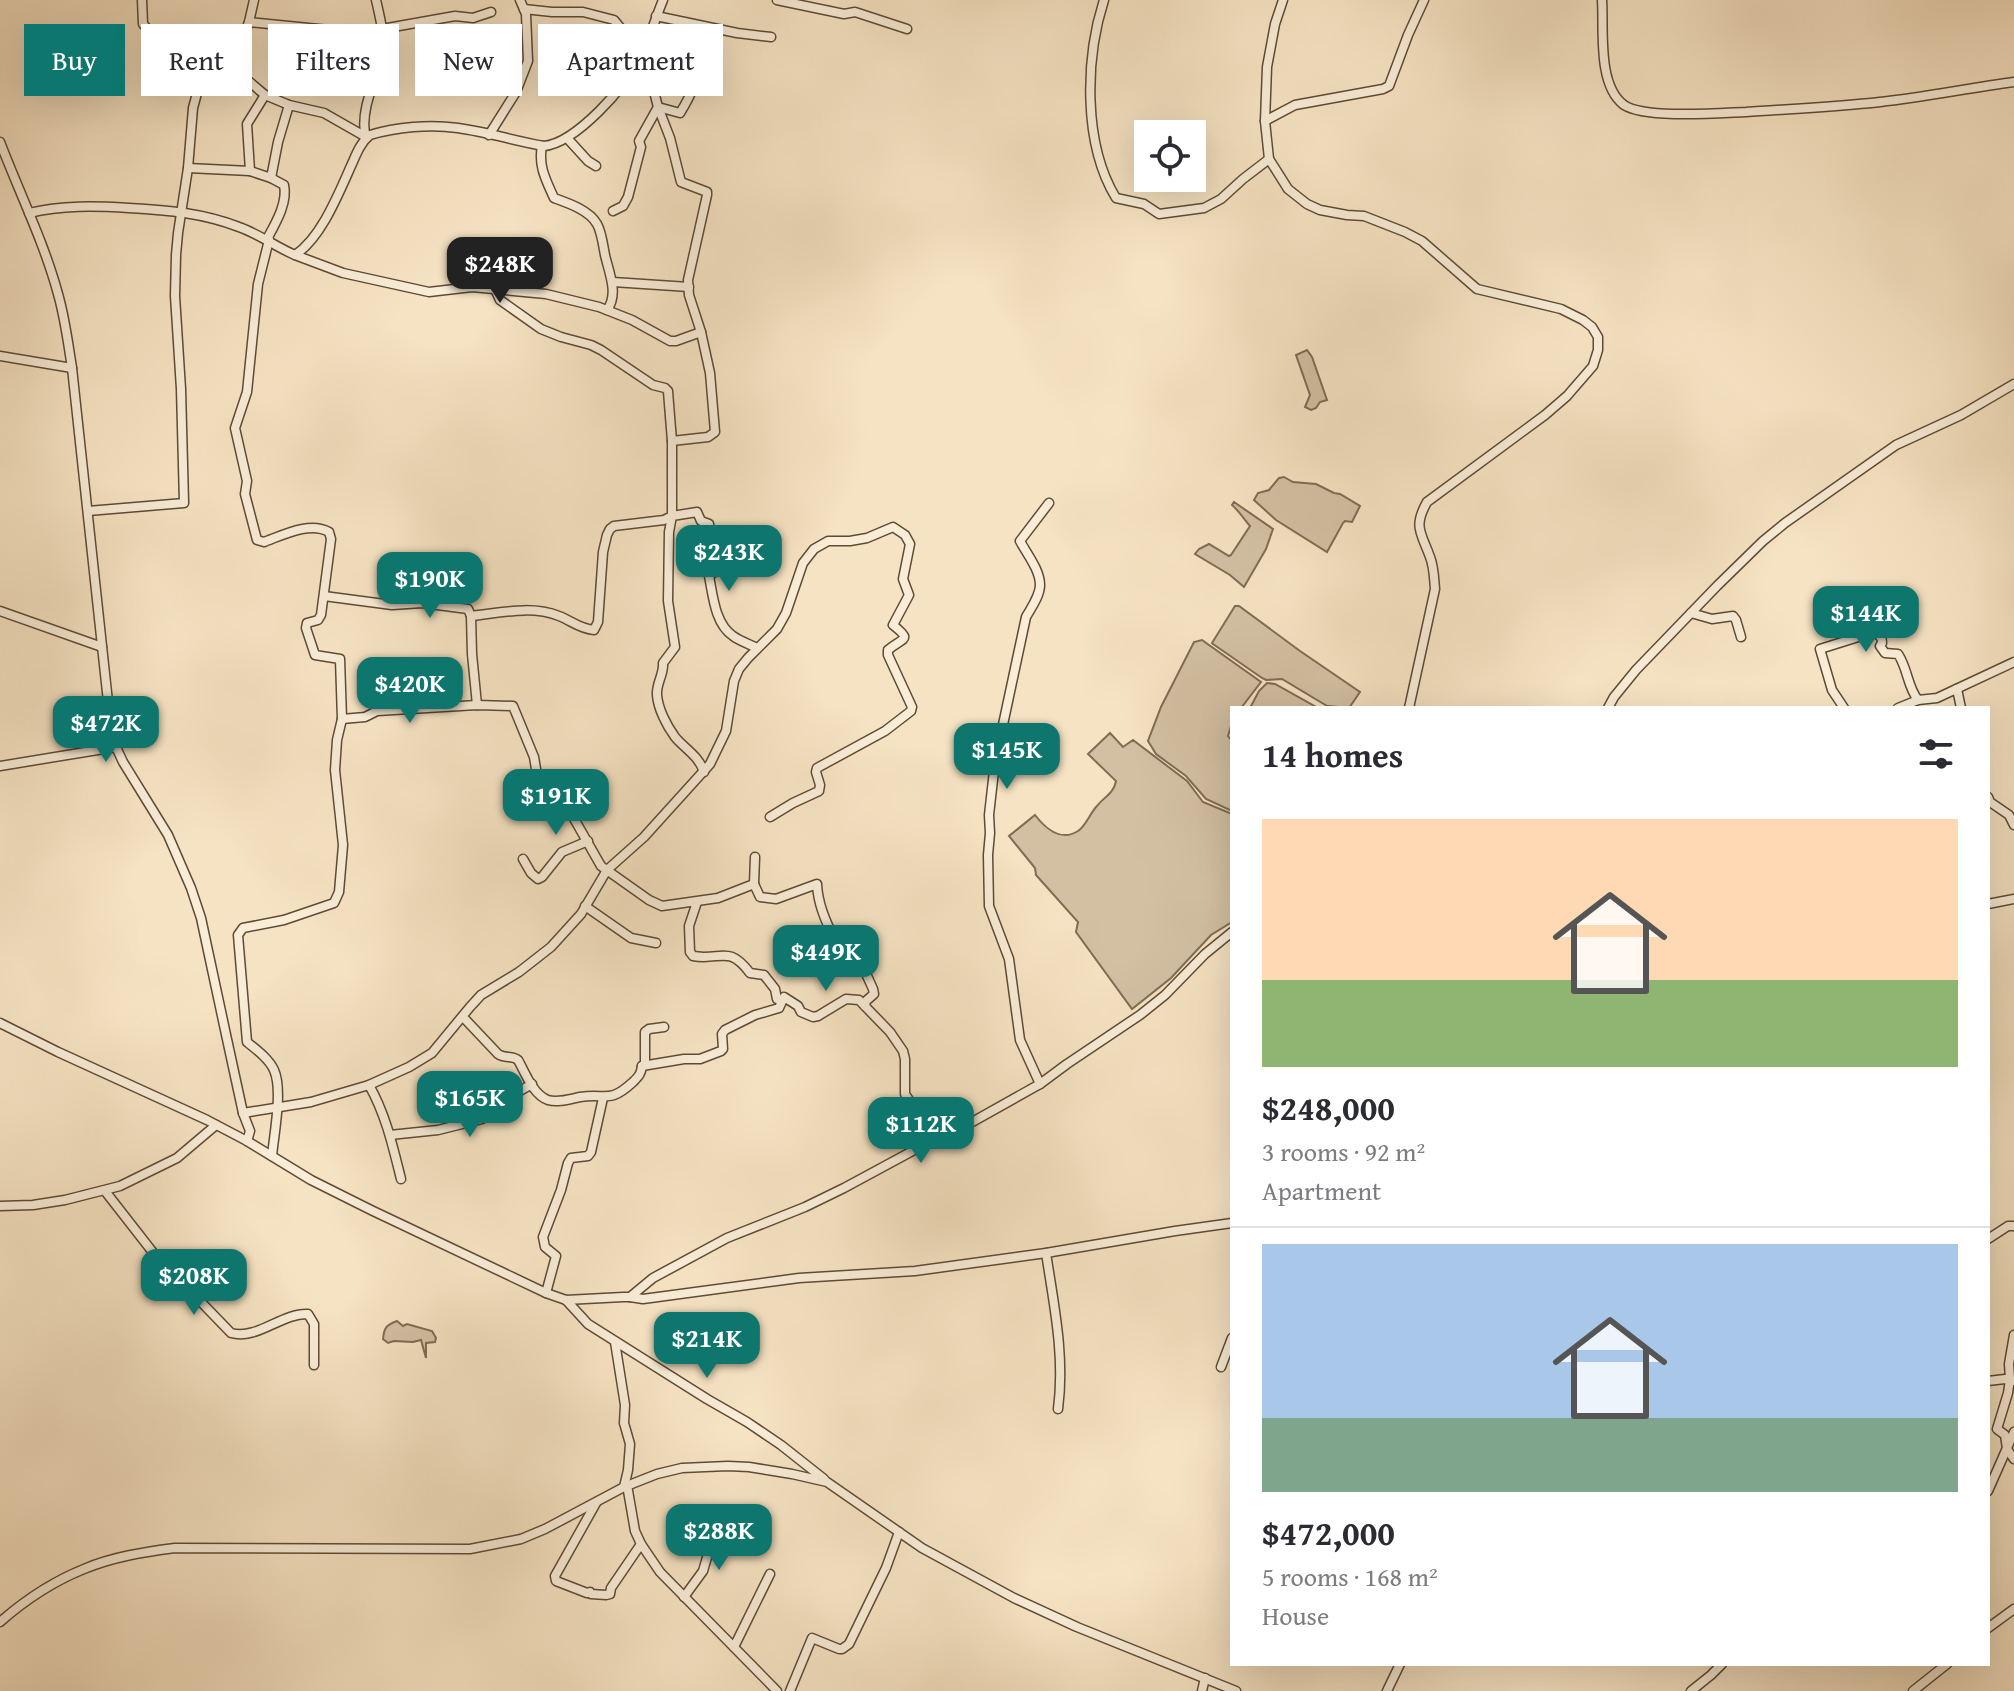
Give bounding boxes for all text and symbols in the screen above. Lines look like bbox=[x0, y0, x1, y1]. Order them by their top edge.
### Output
chip: Buy bbox=[24, 24, 125, 96]
chip: Rent bbox=[141, 24, 252, 96]
chip: Filters bbox=[268, 24, 399, 96]
chip: New bbox=[415, 24, 522, 96]
chip: Apartment bbox=[538, 24, 723, 96]
map controls bbox=[1134, 120, 1206, 192]
button: locate bbox=[1134, 120, 1206, 192]
pin: $248K bbox=[444, 237, 556, 305]
text: $248K bbox=[465, 243, 535, 282]
pin: $243K bbox=[673, 525, 785, 593]
text: $243K bbox=[694, 531, 764, 570]
pin: $190K bbox=[374, 552, 486, 620]
text: $190K bbox=[395, 558, 465, 597]
pin: $144K bbox=[1810, 586, 1922, 654]
text: $144K bbox=[1831, 592, 1901, 631]
pin: $420K bbox=[354, 657, 466, 725]
text: $420K bbox=[375, 663, 445, 702]
pin: $472K bbox=[50, 696, 162, 764]
text: $472K bbox=[71, 702, 141, 741]
pin: $145K bbox=[951, 723, 1063, 791]
text: $145K bbox=[972, 729, 1042, 768]
text: 14 homes bbox=[1262, 730, 1403, 779]
icon: filters bbox=[1914, 732, 1958, 776]
pin: $191K bbox=[500, 769, 612, 837]
text: $191K bbox=[521, 775, 591, 814]
icon: home bbox=[1538, 871, 1682, 1015]
pin: $449K bbox=[770, 925, 882, 993]
text: $449K bbox=[791, 931, 861, 970]
pin: $165K bbox=[414, 1071, 526, 1139]
text: $165K bbox=[435, 1077, 505, 1116]
text: $248,000 bbox=[1262, 1083, 1395, 1132]
pin: $112K bbox=[865, 1097, 977, 1165]
text: $112K bbox=[886, 1103, 956, 1142]
text: 3 rooms · 92 m² bbox=[1262, 1132, 1425, 1171]
text: Apartment bbox=[1262, 1171, 1381, 1210]
pin: $208K bbox=[138, 1249, 250, 1317]
text: $208K bbox=[159, 1255, 229, 1294]
icon: home bbox=[1538, 1296, 1682, 1440]
pin: $214K bbox=[651, 1312, 763, 1380]
text: $214K bbox=[672, 1318, 742, 1357]
pin: $288K bbox=[663, 1504, 775, 1572]
text: $472,000 bbox=[1262, 1508, 1395, 1557]
text: $288K bbox=[684, 1510, 754, 1549]
text: 5 rooms · 168 m² bbox=[1262, 1557, 1438, 1596]
text: House bbox=[1262, 1596, 1329, 1635]

